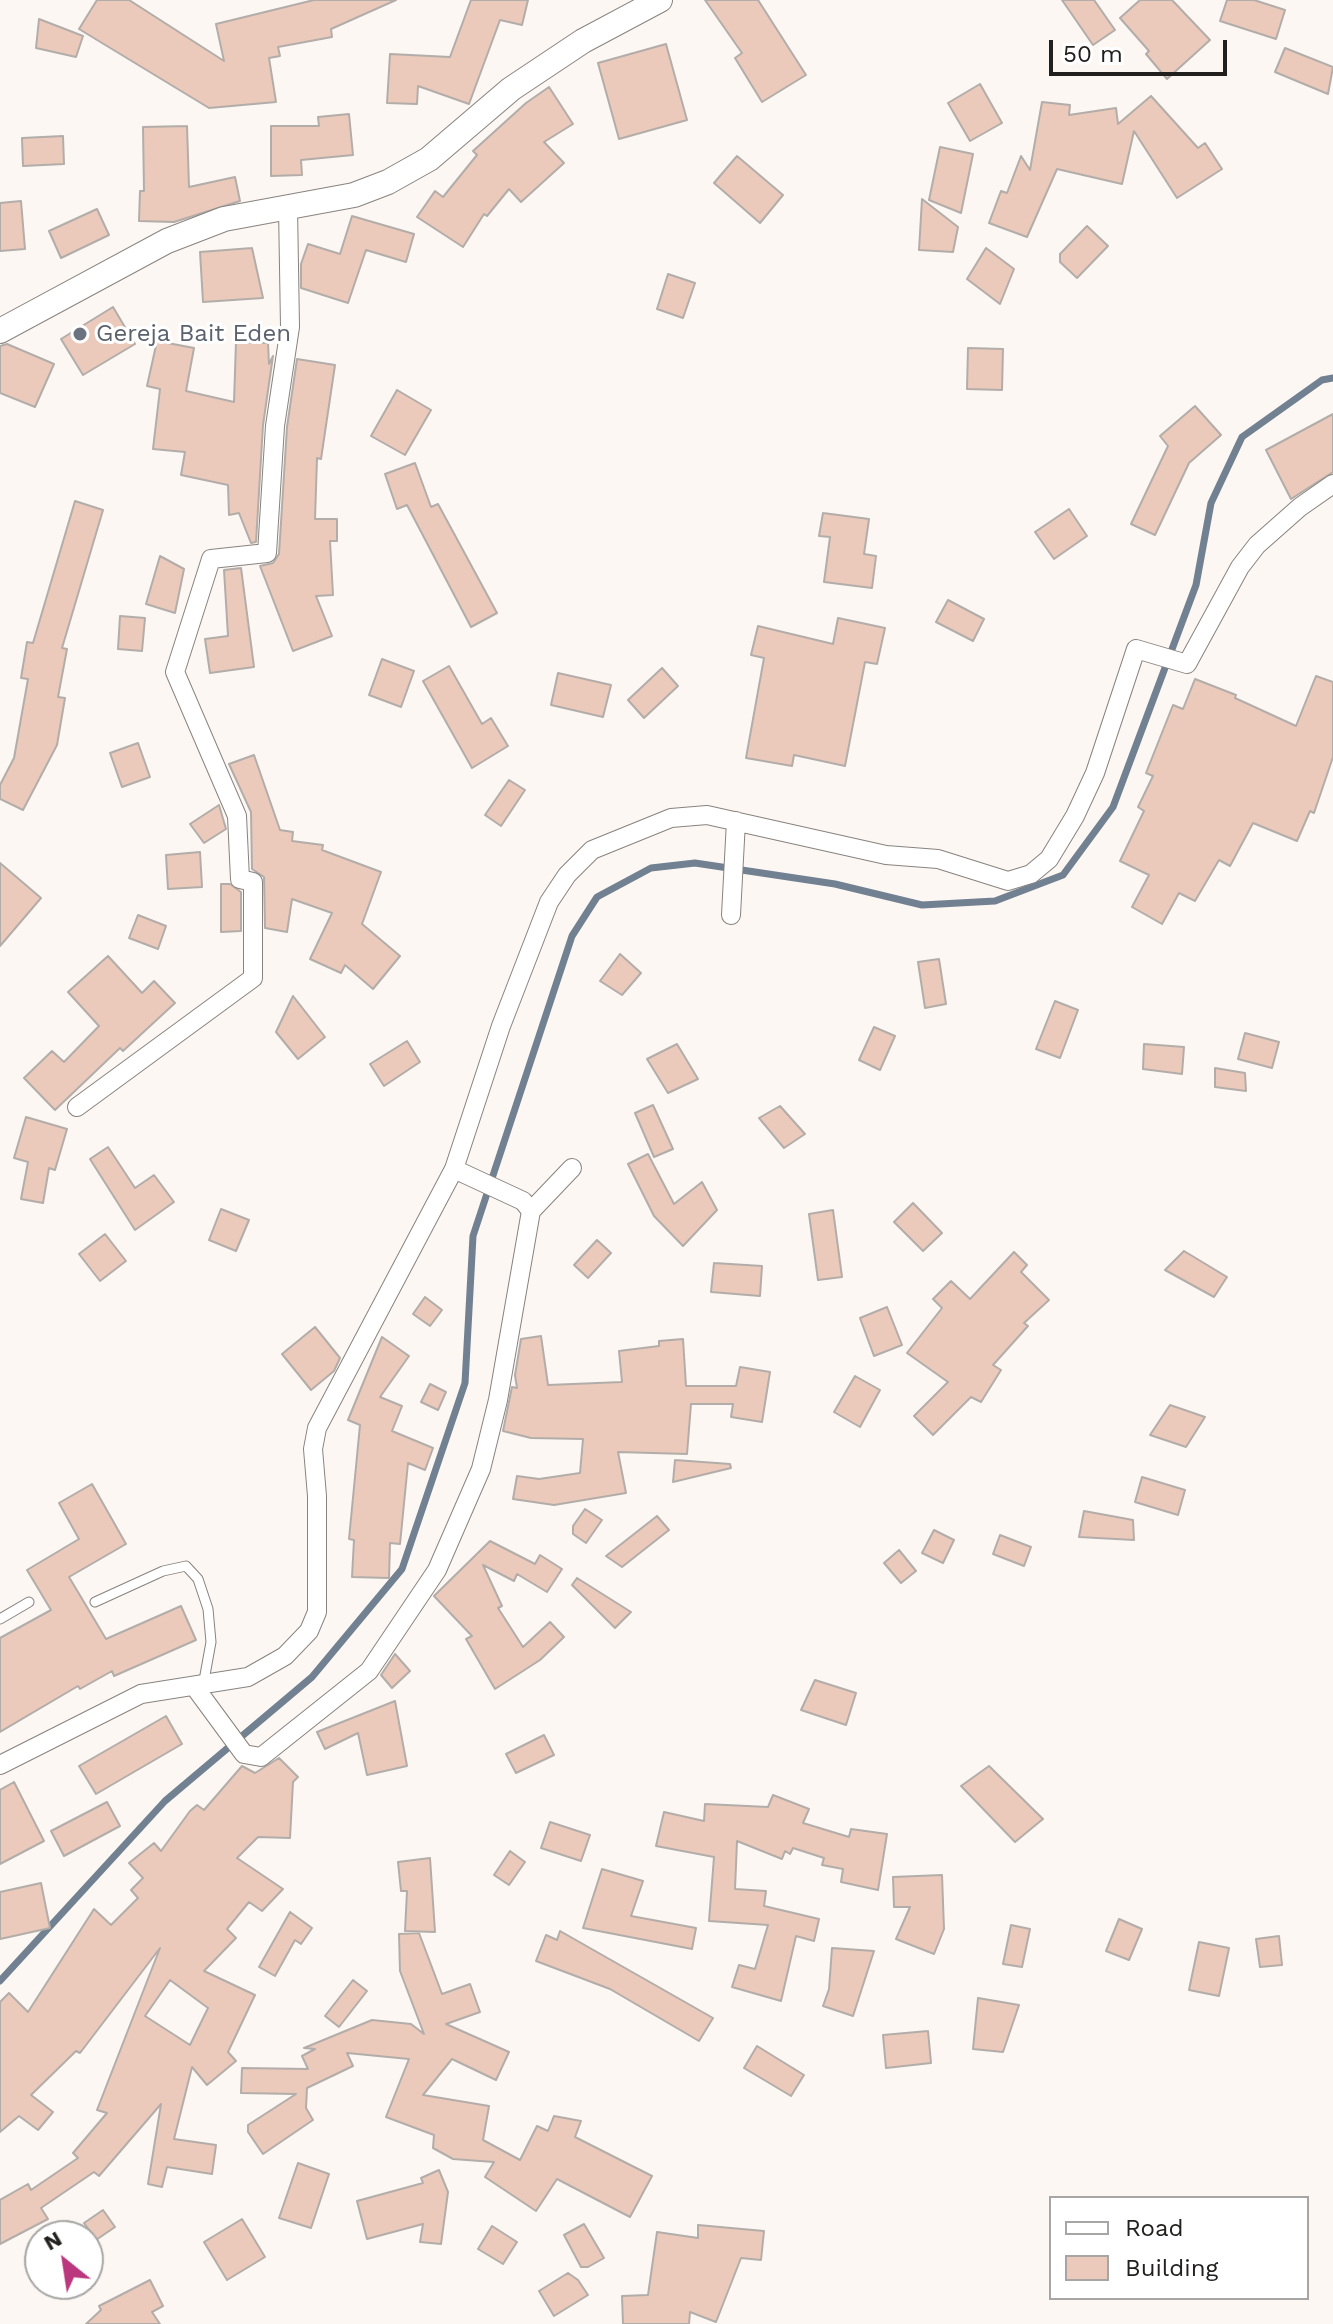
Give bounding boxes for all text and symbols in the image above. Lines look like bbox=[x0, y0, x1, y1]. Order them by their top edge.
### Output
scale bar bbox=[1053, 24, 1231, 74]
text: 50 m bbox=[1063, 40, 1123, 68]
place label: Gereja Bait Eden bbox=[96, 320, 291, 348]
marker: Gereja Bait Eden bbox=[71, 325, 89, 343]
legend bbox=[1049, 2196, 1309, 2300]
text: Road bbox=[1125, 2214, 1184, 2242]
north arrow bbox=[24, 2220, 104, 2300]
text: N bbox=[39, 2226, 66, 2255]
text: Building bbox=[1125, 2254, 1218, 2282]

